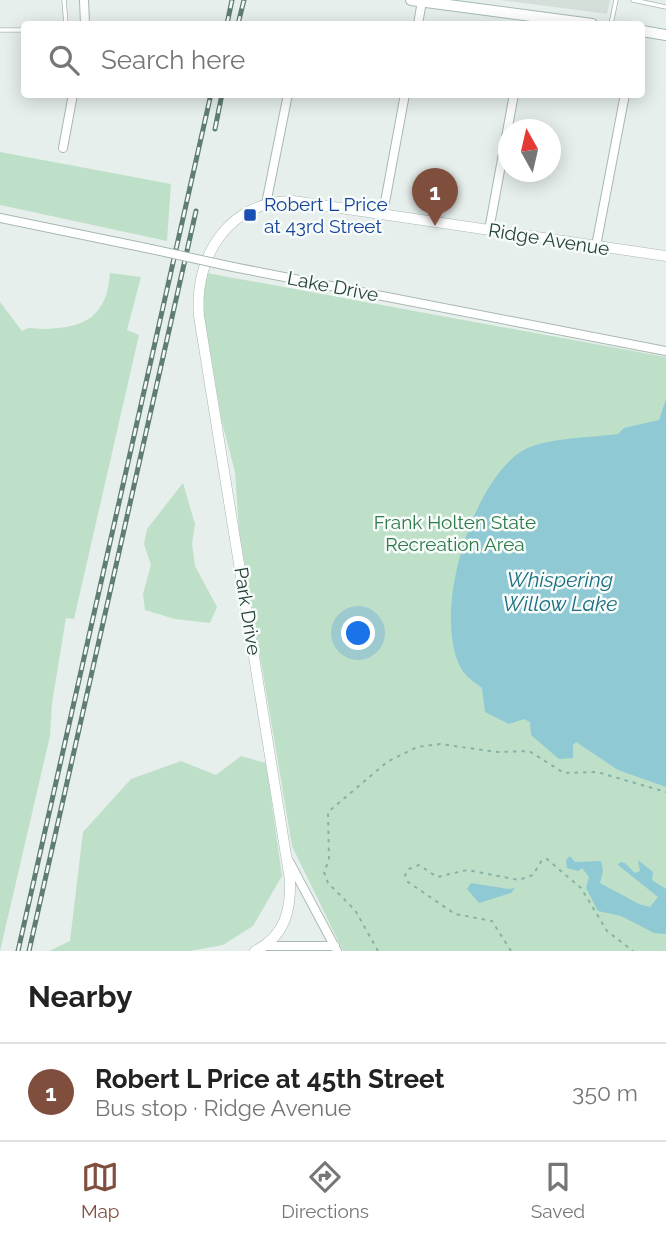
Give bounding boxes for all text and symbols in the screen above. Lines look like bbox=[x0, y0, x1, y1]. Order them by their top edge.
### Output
search box bbox=[21, 21, 645, 98]
icon: search bbox=[45, 41, 83, 79]
text: Search here bbox=[101, 45, 245, 75]
north arrow bbox=[498, 119, 561, 182]
pin: 1 bbox=[412, 168, 458, 226]
place label: Robert L Price at 43rd Street bbox=[264, 193, 388, 237]
marker: Robert L Price at 43rd Street bbox=[242, 207, 258, 223]
street label: Ridge Avenue bbox=[487, 219, 611, 259]
street label: Lake Drive bbox=[286, 266, 380, 306]
park label: Frank Holten State Recreation Area bbox=[374, 511, 536, 555]
street label: Park Drive bbox=[230, 565, 266, 657]
water label: Whispering Willow Lake bbox=[503, 567, 617, 616]
your location bbox=[341, 616, 375, 650]
text: Nearby bbox=[28, 979, 132, 1014]
text: Robert L Price at 45th Street bbox=[95, 1064, 445, 1094]
text: 1 bbox=[45, 1079, 57, 1106]
text: 350 m bbox=[572, 1079, 638, 1106]
text: Bus stop · Ridge Avenue bbox=[95, 1094, 351, 1121]
tab: Map bbox=[81, 1158, 120, 1222]
tab: Directions bbox=[281, 1158, 369, 1222]
tab: Saved bbox=[531, 1158, 585, 1222]

